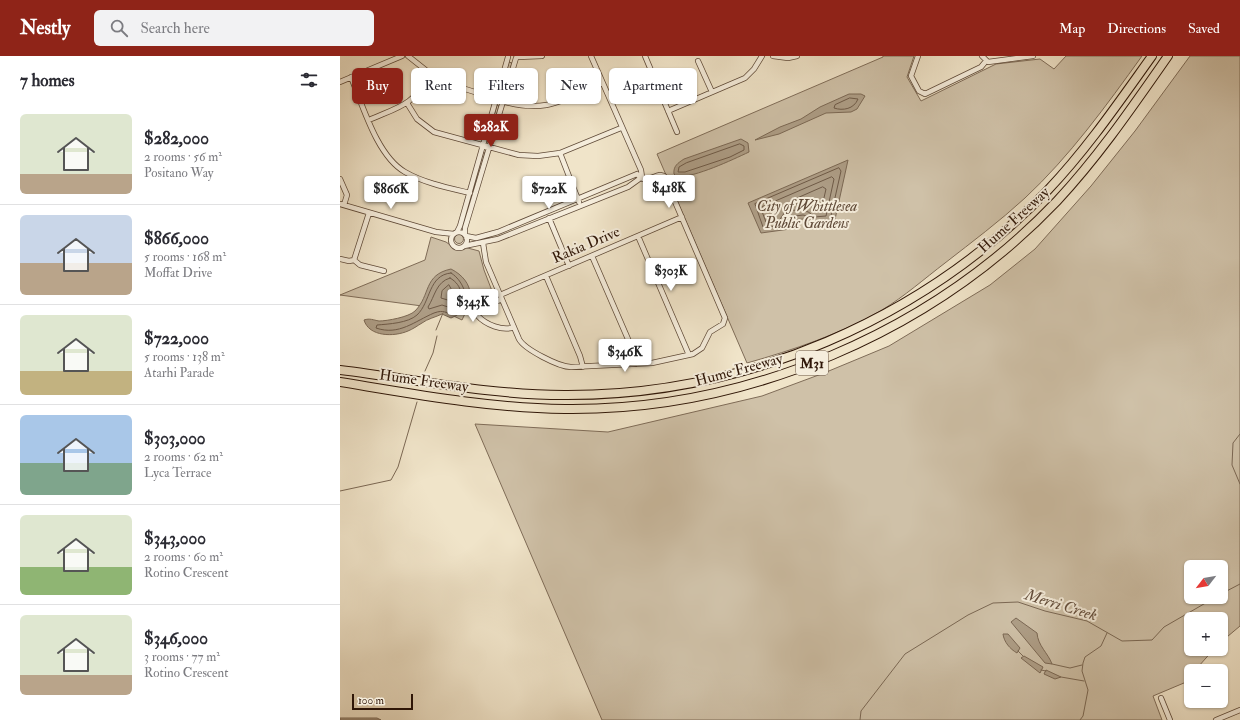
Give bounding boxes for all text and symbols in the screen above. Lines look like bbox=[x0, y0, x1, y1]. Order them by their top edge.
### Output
search box bbox=[94, 10, 374, 46]
text: Nestly bbox=[20, 16, 70, 40]
icon: search bbox=[108, 17, 130, 39]
text: Search here bbox=[140, 19, 210, 38]
text: Map bbox=[1059, 20, 1085, 37]
text: Directions bbox=[1107, 20, 1166, 37]
text: Saved bbox=[1188, 20, 1220, 37]
chip: Buy bbox=[352, 68, 403, 104]
chip: Rent bbox=[411, 68, 466, 104]
chip: Filters bbox=[474, 68, 538, 104]
chip: New bbox=[546, 68, 601, 104]
chip: Apartment bbox=[609, 68, 697, 104]
icon: filters bbox=[298, 69, 320, 91]
text: 7 homes bbox=[20, 70, 75, 91]
pin: $282K bbox=[463, 114, 519, 148]
text: $282K bbox=[473, 119, 509, 135]
text: $282,000 bbox=[144, 128, 209, 149]
icon: home bbox=[52, 130, 100, 178]
text: 2 rooms · 56 m² bbox=[144, 149, 222, 165]
text: Positano Way bbox=[144, 165, 214, 181]
pin: $418K bbox=[641, 175, 697, 209]
pin: $866K bbox=[363, 176, 419, 210]
pin: $722K bbox=[521, 176, 577, 210]
text: $418K bbox=[652, 180, 686, 196]
text: $866K bbox=[373, 181, 409, 197]
text: $722K bbox=[531, 181, 567, 197]
street label: Hume Freeway bbox=[974, 183, 1054, 257]
park label: City of Whittlesea Public Gardens bbox=[757, 197, 857, 233]
street label: Rakia Drive bbox=[549, 222, 623, 268]
text: $866,000 bbox=[144, 228, 209, 249]
icon: home bbox=[52, 231, 100, 279]
text: 5 rooms · 168 m² bbox=[144, 249, 226, 265]
pin: $303K bbox=[643, 258, 699, 292]
text: $303K bbox=[654, 263, 688, 279]
text: Moffat Drive bbox=[144, 265, 212, 281]
pin: $343K bbox=[445, 289, 501, 323]
text: $343K bbox=[456, 294, 490, 310]
text: $722,000 bbox=[144, 328, 209, 349]
icon: home bbox=[52, 331, 100, 379]
pin: $346K bbox=[597, 339, 653, 373]
text: $346K bbox=[608, 344, 642, 360]
text: 5 rooms · 138 m² bbox=[144, 349, 225, 365]
street label: Hume Freeway bbox=[693, 349, 785, 391]
road number: M31 bbox=[796, 351, 828, 375]
text: Atarhi Parade bbox=[144, 365, 214, 381]
street label: Hume Freeway bbox=[378, 365, 470, 397]
text: $303,000 bbox=[144, 428, 206, 449]
icon: home bbox=[52, 431, 100, 479]
text: 2 rooms · 62 m² bbox=[144, 449, 223, 465]
text: Lyca Terrace bbox=[144, 465, 211, 481]
text: $343,000 bbox=[144, 528, 206, 549]
icon: home bbox=[52, 531, 100, 579]
text: 2 rooms · 60 m² bbox=[144, 549, 223, 565]
north arrow bbox=[1184, 560, 1228, 604]
map controls bbox=[1184, 560, 1228, 708]
text: Rotino Crescent bbox=[144, 565, 228, 581]
water label: Merri Creek bbox=[1022, 584, 1100, 626]
button: + bbox=[1184, 612, 1228, 656]
text: $346,000 bbox=[144, 628, 208, 649]
icon: home bbox=[52, 631, 100, 679]
text: 3 rooms · 77 m² bbox=[144, 649, 220, 665]
button: − bbox=[1184, 664, 1228, 708]
text: Rotino Crescent bbox=[144, 665, 228, 681]
scale bar bbox=[352, 692, 413, 711]
text: 100 m bbox=[358, 694, 384, 707]

